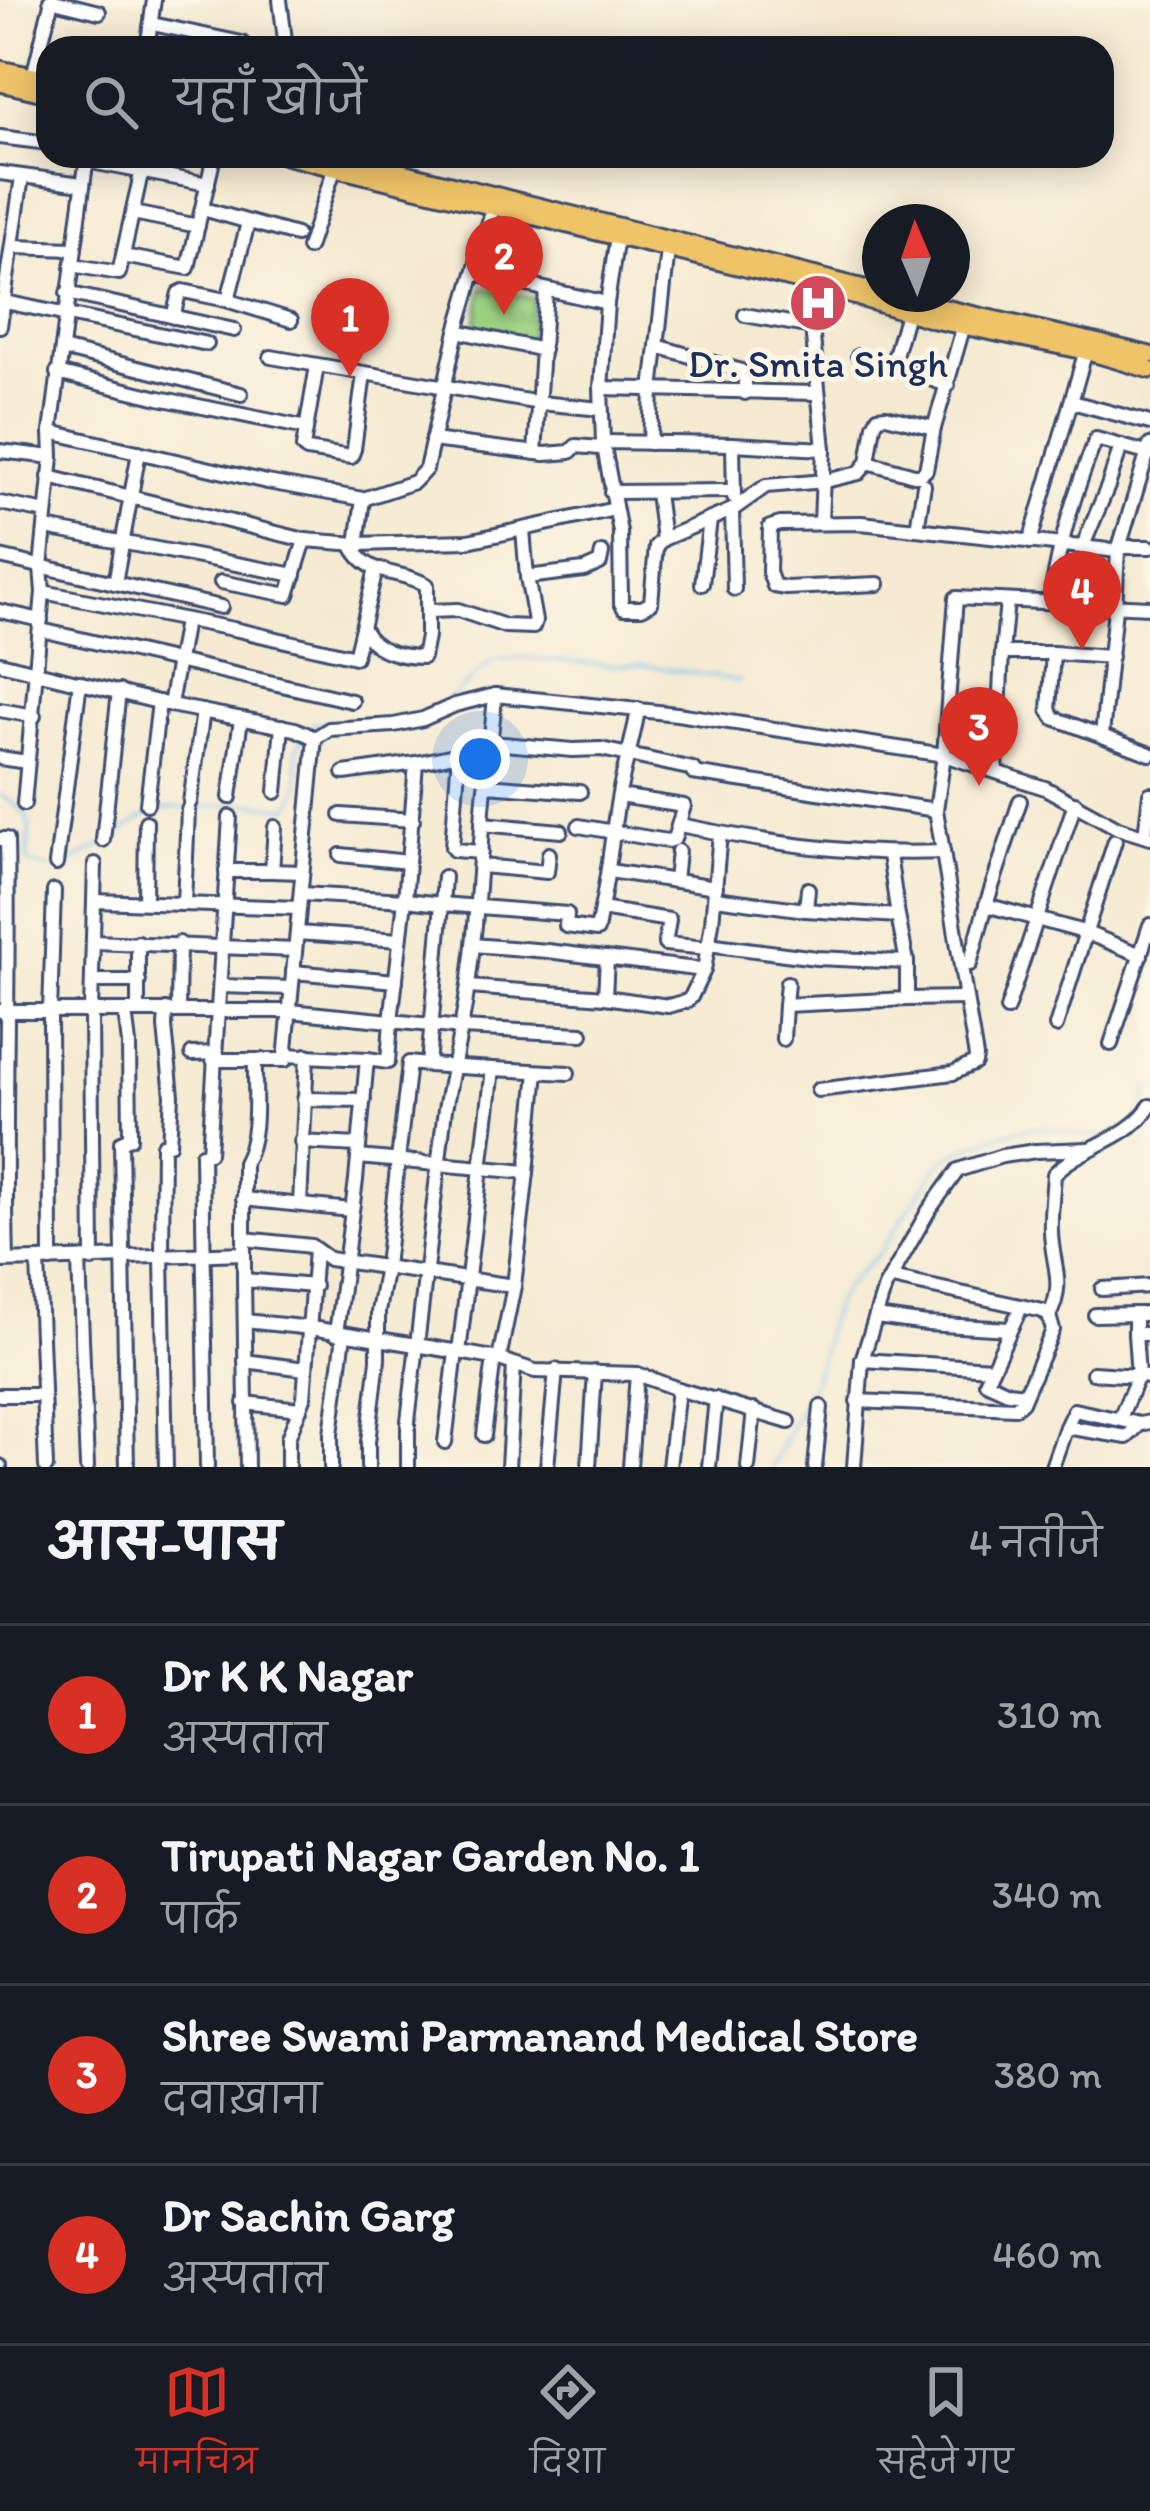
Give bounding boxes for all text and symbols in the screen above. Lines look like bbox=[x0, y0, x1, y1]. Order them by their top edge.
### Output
search box bbox=[36, 36, 1114, 168]
icon: search bbox=[78, 69, 144, 135]
text: यहाँ खोजें bbox=[174, 71, 366, 125]
north arrow bbox=[862, 204, 970, 312]
pin: 2 bbox=[465, 216, 543, 315]
hospital icon: Dr. Smita Singh bbox=[787, 272, 849, 334]
pin: 1 bbox=[311, 278, 389, 377]
place label: Dr. Smita Singh bbox=[688, 340, 948, 387]
pin: 4 bbox=[1043, 551, 1121, 650]
pin: 3 bbox=[940, 687, 1018, 786]
your location bbox=[450, 729, 510, 789]
text: आस-पास bbox=[48, 1511, 281, 1572]
text: 4 नतीजे bbox=[969, 1519, 1102, 1566]
text: Dr K K Nagar bbox=[162, 1648, 413, 1702]
text: 1 bbox=[78, 1691, 96, 1738]
text: 310 m bbox=[997, 1691, 1102, 1738]
text: अस्पताल bbox=[162, 1715, 328, 1762]
text: Tirupati Nagar Garden No. 1 bbox=[162, 1828, 699, 1882]
text: 2 bbox=[77, 1871, 97, 1918]
text: 340 m bbox=[992, 1871, 1102, 1918]
text: पार्क bbox=[162, 1895, 239, 1942]
text: Shree Swami Parmanand Medical Store bbox=[162, 2008, 918, 2062]
text: 3 bbox=[76, 2051, 98, 2098]
text: 380 m bbox=[994, 2051, 1102, 2098]
text: दवाख़ाना bbox=[162, 2075, 322, 2122]
text: Dr Sachin Garg bbox=[162, 2188, 454, 2242]
text: 4 bbox=[75, 2231, 99, 2278]
text: 460 m bbox=[992, 2231, 1102, 2278]
text: अस्पताल bbox=[162, 2255, 328, 2302]
tab: मानचित्र bbox=[136, 2359, 257, 2498]
tab: दिशा bbox=[530, 2359, 605, 2498]
tab: सहेजे गए bbox=[878, 2359, 1014, 2498]

